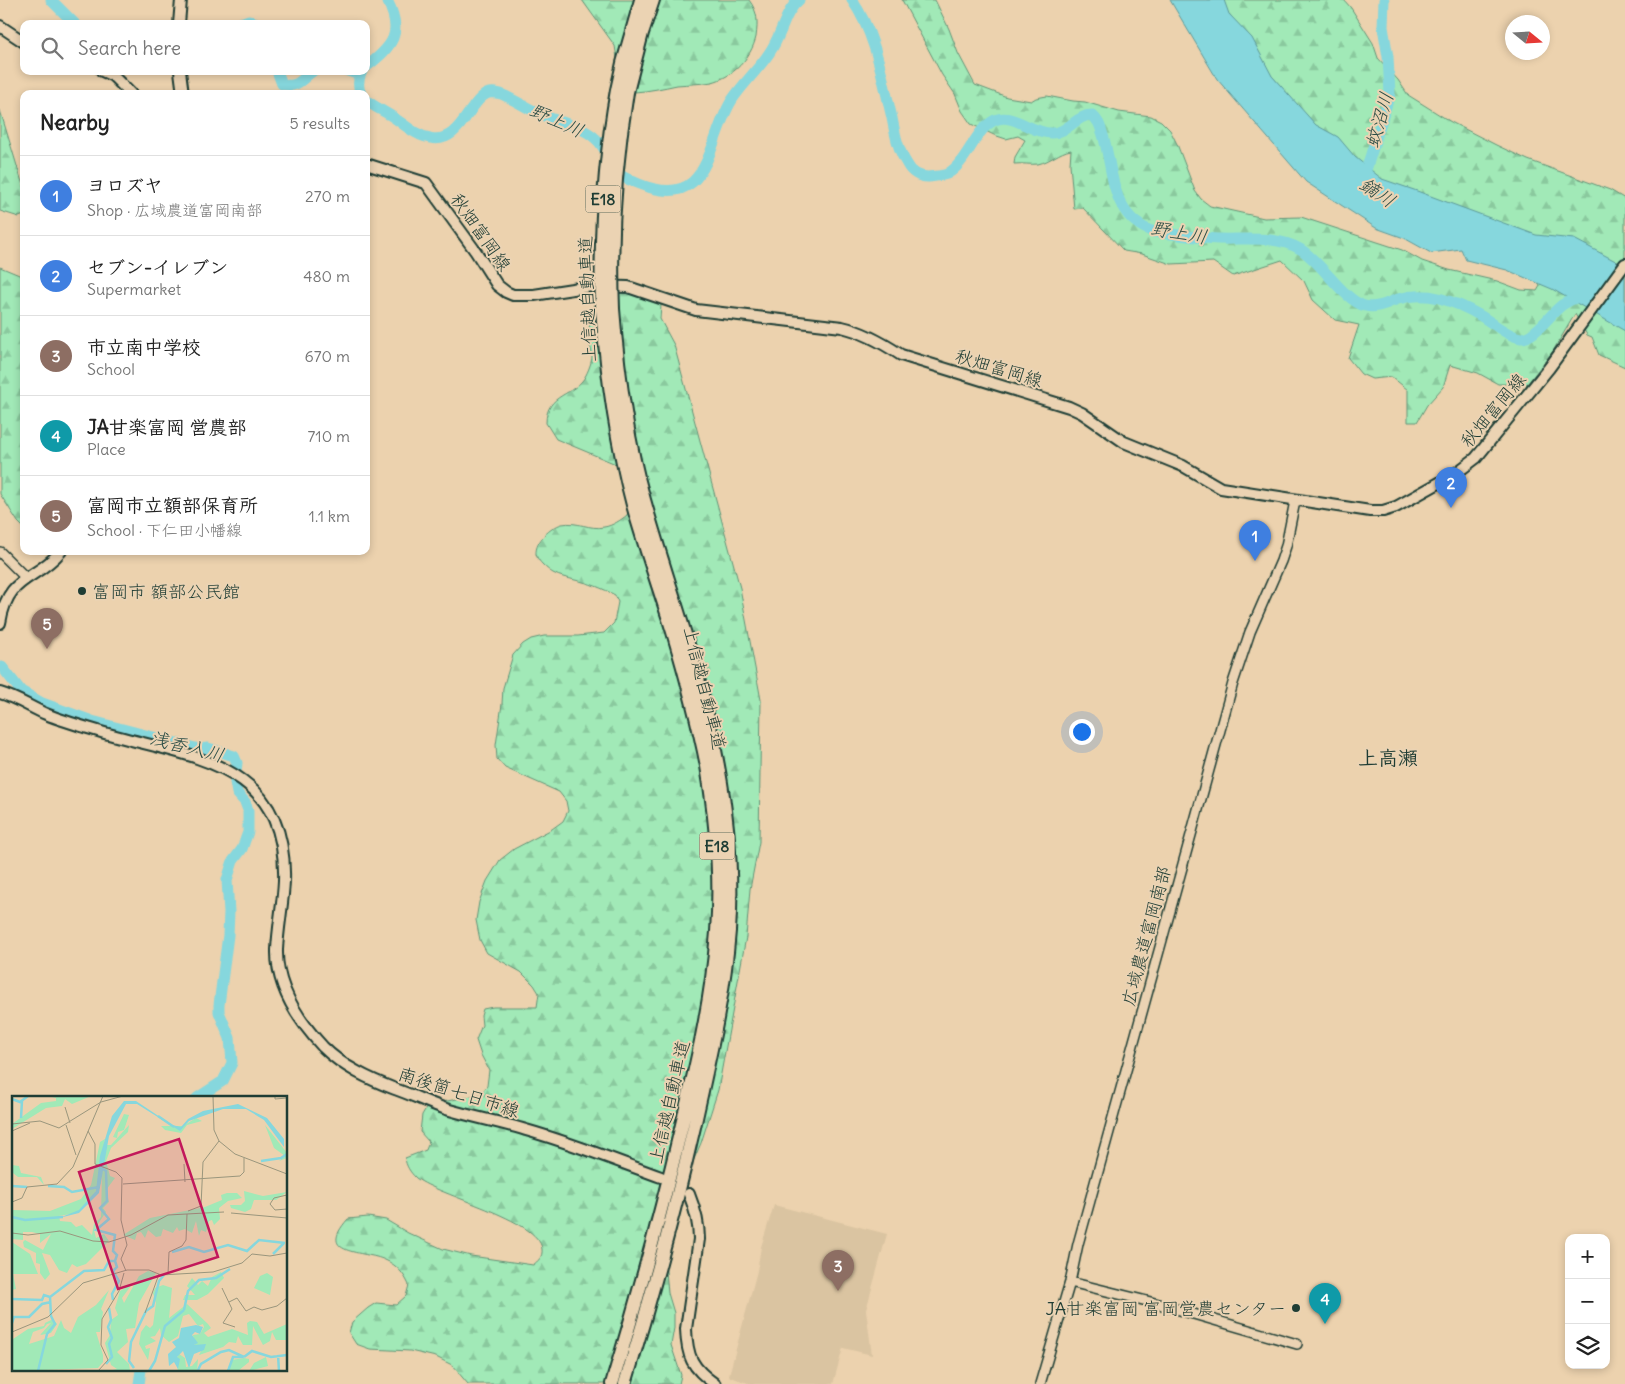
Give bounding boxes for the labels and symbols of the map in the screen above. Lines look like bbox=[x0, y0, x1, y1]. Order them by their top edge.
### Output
north arrow bbox=[1505, 15, 1550, 60]
water label: 蚊沼川 bbox=[1360, 89, 1398, 151]
water label: 野上川 bbox=[526, 97, 588, 143]
water label: 鏑川 bbox=[1356, 171, 1400, 213]
road number: E18 bbox=[586, 185, 620, 212]
street label: 秋畑富岡線 bbox=[446, 189, 516, 275]
water label: 野上川 bbox=[1149, 215, 1209, 249]
street label: 上信越自動車道 bbox=[573, 236, 601, 362]
street label: 秋畑富岡線 bbox=[953, 344, 1045, 392]
street label: 秋畑富岡線 bbox=[1455, 368, 1531, 452]
pin: 2 bbox=[1435, 467, 1467, 508]
pin: 1 bbox=[1239, 520, 1271, 561]
place label: 富岡市 額部公民館 bbox=[92, 580, 240, 603]
marker: 富岡市 額部公民館 bbox=[76, 585, 88, 597]
pin: 5 bbox=[31, 608, 63, 649]
street label: 上信越自動車道 bbox=[679, 624, 731, 752]
your location bbox=[1069, 719, 1095, 745]
water label: 浅香入川 bbox=[147, 725, 227, 767]
district label: 上高瀬 bbox=[1358, 745, 1418, 770]
road number: E18 bbox=[700, 832, 734, 859]
street label: 広域農道富岡南部 bbox=[1116, 863, 1176, 1009]
street label: 上信越自動車道 bbox=[644, 1038, 694, 1166]
street label: 南後箇七日市線 bbox=[396, 1062, 522, 1122]
inset map bbox=[12, 1096, 288, 1372]
pin: 3 bbox=[822, 1250, 854, 1291]
pin: 4 bbox=[1309, 1283, 1341, 1324]
place label: JA甘楽富岡 富岡営農センター bbox=[1046, 1297, 1286, 1320]
marker: JA甘楽富岡 富岡営農センター bbox=[1290, 1302, 1302, 1314]

